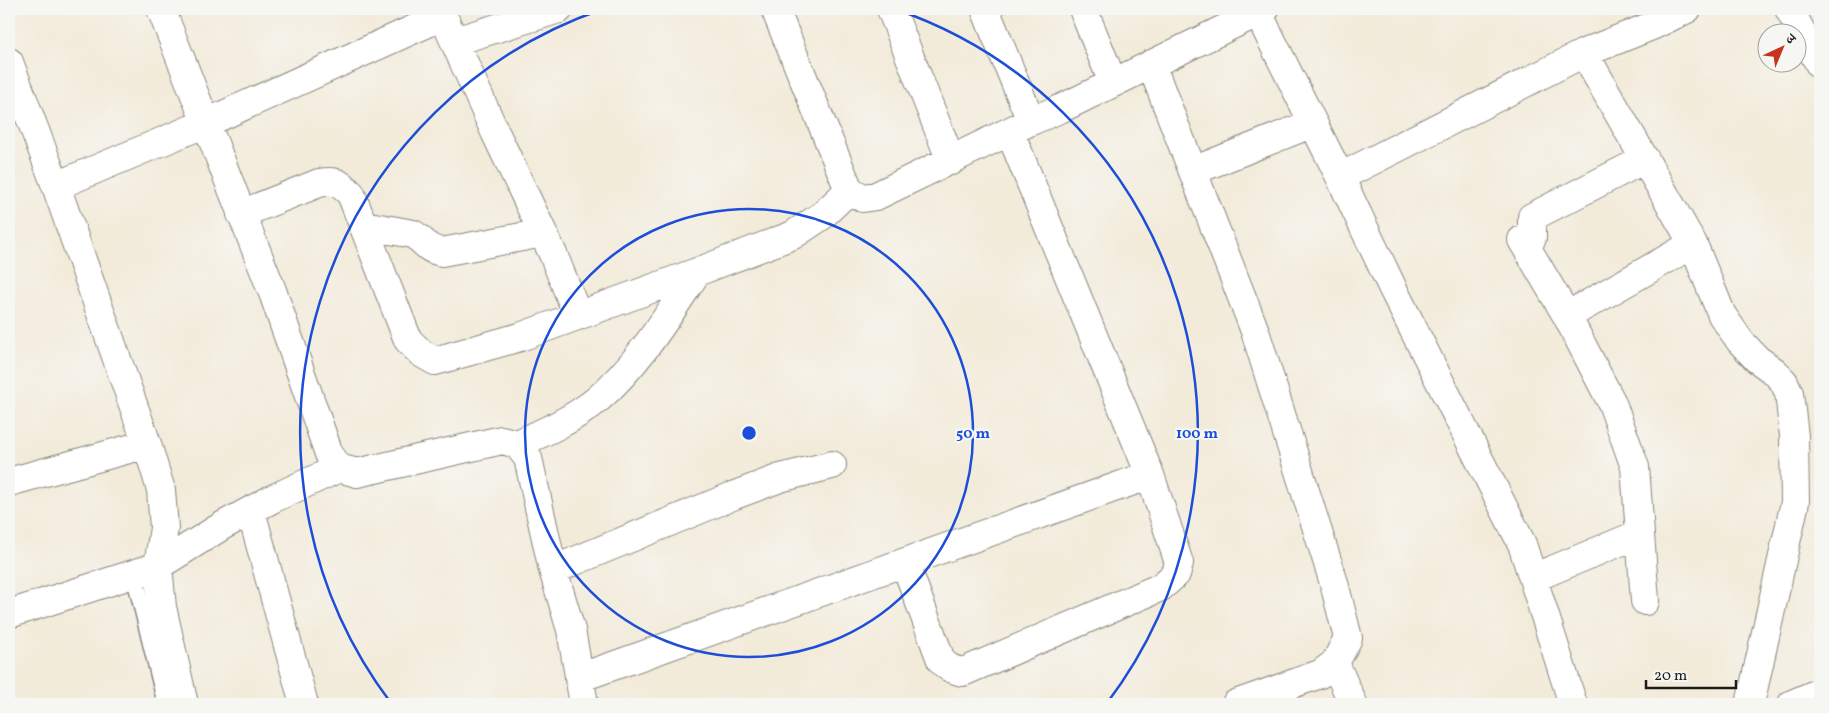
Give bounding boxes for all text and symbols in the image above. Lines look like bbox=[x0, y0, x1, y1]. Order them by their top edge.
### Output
north arrow bbox=[1756, 22, 1806, 72]
text: उ bbox=[1780, 30, 1800, 50]
centre of rings bbox=[740, 424, 758, 442]
text: 50 m bbox=[956, 424, 990, 445]
text: 100 m bbox=[1176, 424, 1219, 445]
scale bar bbox=[1646, 658, 1736, 690]
text: 20 m bbox=[1654, 666, 1687, 687]

